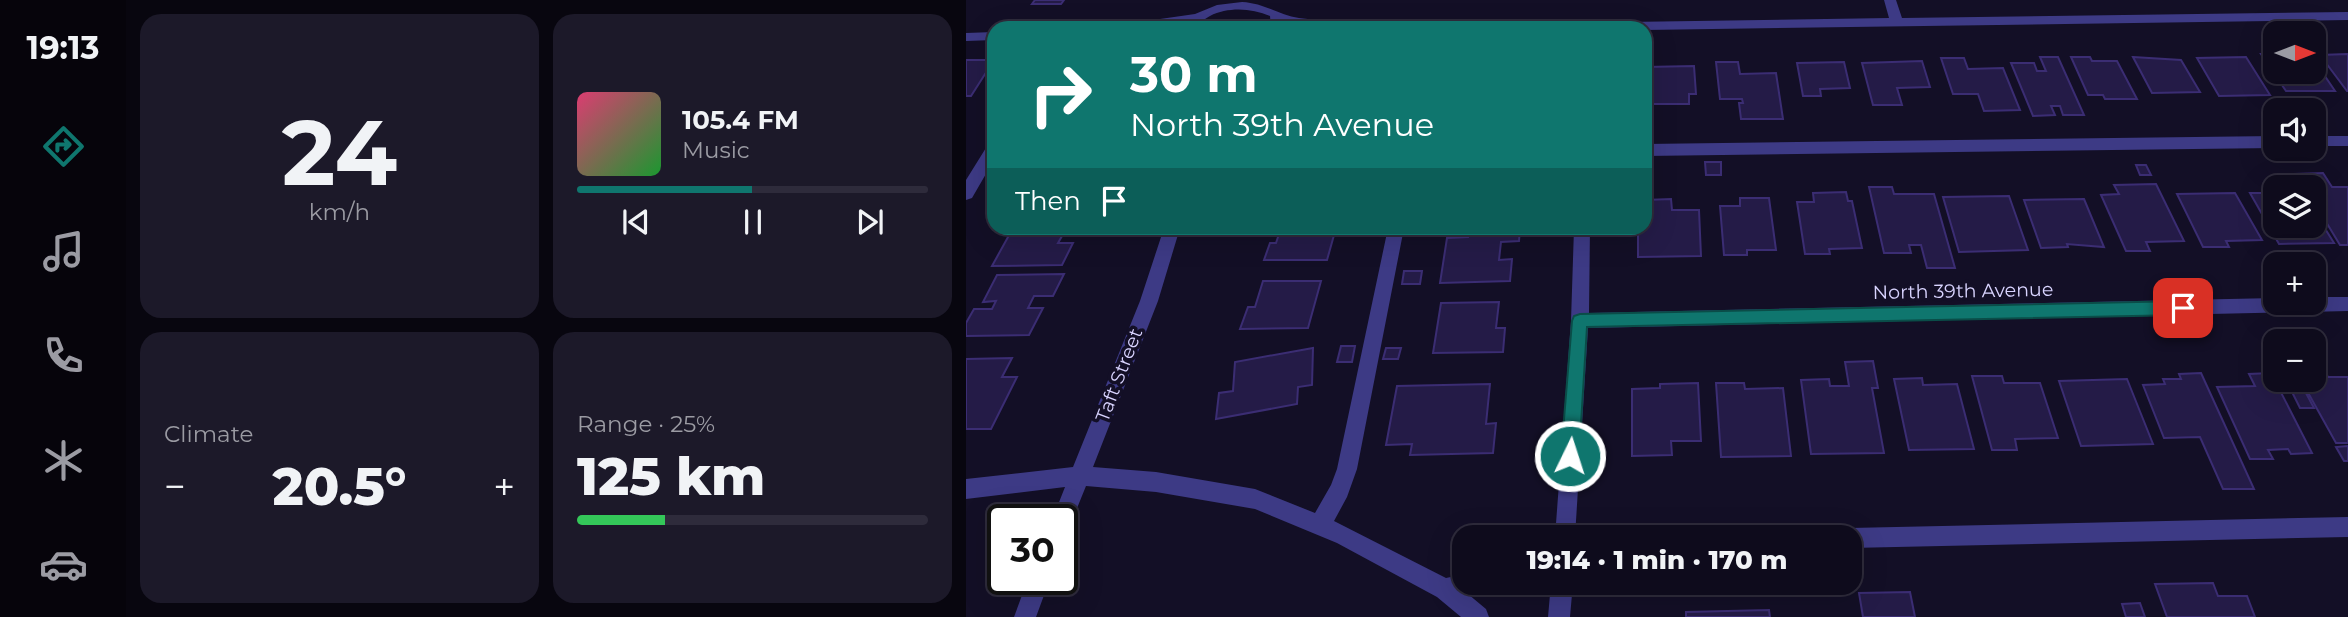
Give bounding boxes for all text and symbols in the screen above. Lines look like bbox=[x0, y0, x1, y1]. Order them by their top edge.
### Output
north arrow bbox=[2263, 21, 2326, 84]
map controls bbox=[2263, 21, 2326, 392]
text: 19:13 bbox=[27, 28, 99, 67]
text: 30 m bbox=[1130, 45, 1258, 104]
icon: right bbox=[1015, 49, 1106, 140]
text: 24 bbox=[282, 97, 397, 208]
button: sound bbox=[2263, 98, 2326, 161]
text: 105.4 FM bbox=[682, 104, 799, 136]
text: North 39th Avenue bbox=[1130, 105, 1434, 144]
icon: directions bbox=[39, 122, 88, 171]
text: Music bbox=[682, 136, 750, 164]
button: layers bbox=[2263, 175, 2326, 238]
icon: arrive bbox=[1095, 182, 1133, 220]
text: Then bbox=[1015, 185, 1081, 217]
text: km/h bbox=[309, 198, 370, 226]
icon: previous bbox=[617, 203, 655, 241]
icon: pause bbox=[734, 203, 772, 241]
icon: next bbox=[851, 203, 889, 241]
icon: music bbox=[39, 227, 88, 276]
button: + bbox=[2263, 252, 2326, 315]
street label: North 39th Avenue bbox=[1873, 278, 2053, 304]
pin bbox=[2153, 278, 2213, 338]
icon: arrive bbox=[2164, 289, 2202, 327]
street label: Taft Street bbox=[1091, 325, 1147, 425]
button: − bbox=[2263, 329, 2326, 392]
icon: phone bbox=[39, 331, 88, 380]
text: Range · 25% bbox=[577, 410, 715, 438]
position arrow bbox=[1533, 419, 1607, 493]
text: Climate bbox=[164, 420, 253, 448]
icon: climate bbox=[39, 436, 88, 485]
text: 125 km bbox=[577, 445, 765, 508]
text: 20.5° bbox=[273, 455, 406, 518]
text: − bbox=[164, 463, 186, 510]
text: + bbox=[493, 463, 515, 510]
speed limit sign: 30 bbox=[987, 504, 1078, 595]
icon: car bbox=[39, 540, 88, 589]
text: 19:14 · 1 min · 170 m bbox=[1526, 544, 1788, 576]

